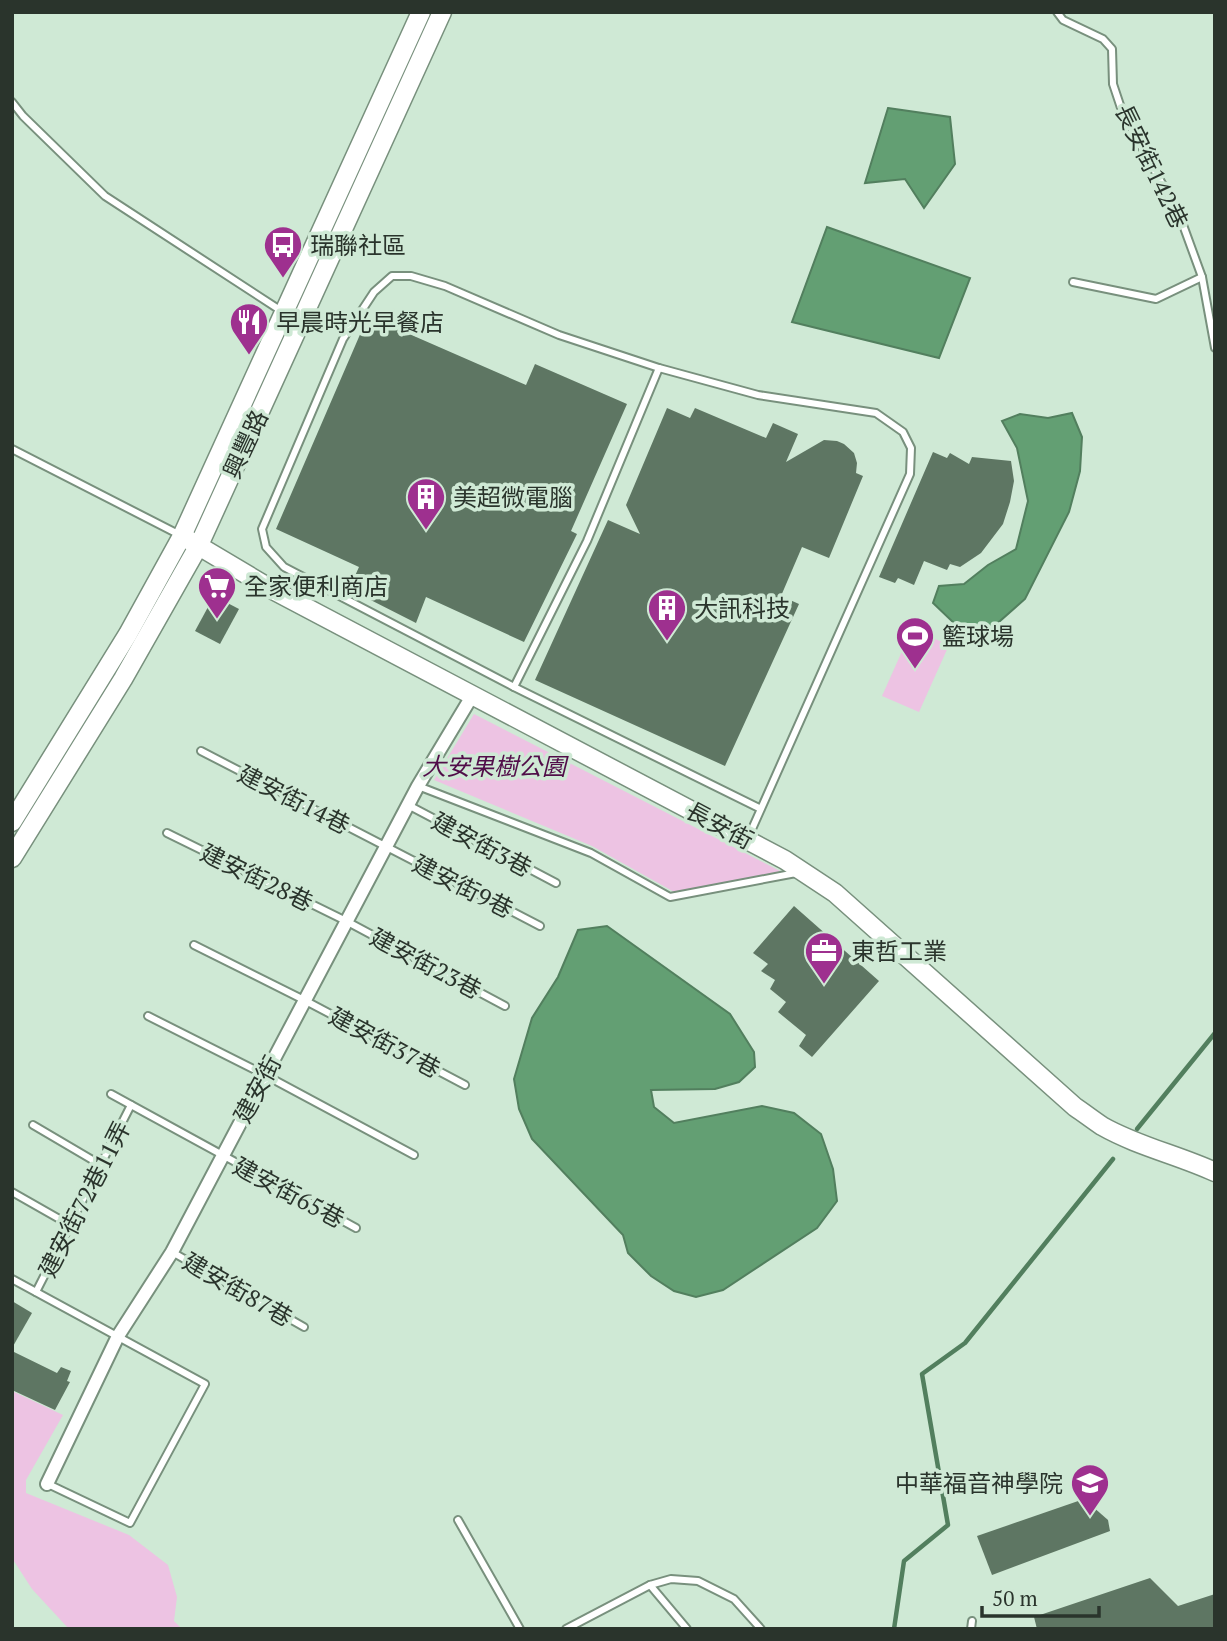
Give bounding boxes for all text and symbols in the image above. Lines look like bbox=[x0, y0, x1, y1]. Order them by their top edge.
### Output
street label: 長安街142巷 bbox=[1108, 99, 1196, 233]
bus stop icon: 瑞聯社區 bbox=[262, 224, 304, 279]
place label: 瑞聯社區 bbox=[310, 229, 406, 261]
restaurant icon: 早晨時光早餐店 bbox=[228, 301, 270, 356]
place label: 早晨時光早餐店 bbox=[276, 306, 444, 338]
street label: 興豐路 bbox=[215, 405, 275, 483]
building icon: 美超微電腦 bbox=[405, 476, 447, 531]
place label: 美超微電腦 bbox=[453, 481, 573, 513]
supermarket icon: 全家便利商店 bbox=[196, 565, 238, 620]
place label: 全家便利商店 bbox=[244, 570, 388, 602]
building icon: 大訊科技 bbox=[646, 587, 688, 642]
place label: 大訊科技 bbox=[694, 592, 790, 624]
sports icon: 籃球場 bbox=[894, 615, 936, 670]
place label: 籃球場 bbox=[942, 620, 1014, 652]
park label: 大安果樹公園 bbox=[422, 750, 569, 782]
street label: 建安街14巷 bbox=[233, 757, 355, 841]
street label: 長安街 bbox=[681, 794, 759, 856]
street label: 建安街3巷 bbox=[426, 804, 538, 884]
street label: 建安街28巷 bbox=[195, 836, 319, 918]
street label: 建安街9巷 bbox=[407, 847, 519, 925]
street label: 建安街23巷 bbox=[365, 920, 487, 1006]
office icon: 東哲工業 bbox=[803, 930, 845, 985]
place label: 東哲工業 bbox=[851, 935, 947, 967]
street label: 建安街37巷 bbox=[324, 999, 446, 1085]
street label: 建安街 bbox=[226, 1050, 288, 1128]
street label: 建安街72巷11弄 bbox=[31, 1115, 137, 1283]
street label: 建安街65巷 bbox=[228, 1149, 350, 1235]
street label: 建安街87巷 bbox=[177, 1245, 299, 1333]
school or university icon: 中華福音神學院 bbox=[1069, 1462, 1111, 1517]
place label: 中華福音神學院 bbox=[895, 1467, 1063, 1499]
scale bar bbox=[982, 1574, 1099, 1618]
text: 50 m bbox=[992, 1584, 1038, 1612]

